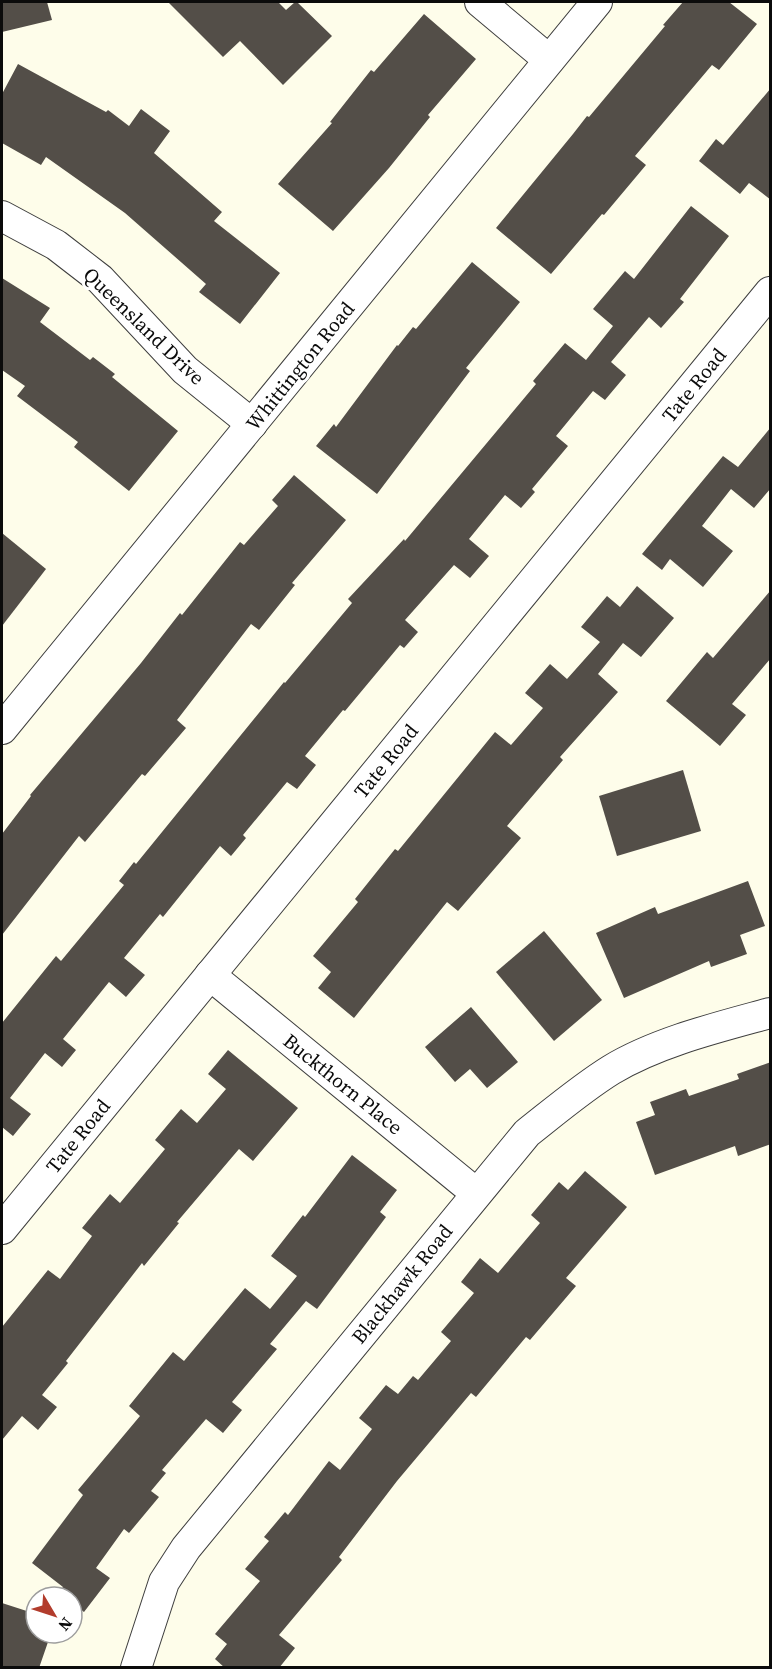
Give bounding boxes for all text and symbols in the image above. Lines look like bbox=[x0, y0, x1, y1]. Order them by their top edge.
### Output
street label: Queensland Drive bbox=[77, 261, 211, 391]
street label: Whittington Road bbox=[239, 295, 361, 436]
street label: Tate Road bbox=[655, 341, 733, 428]
street label: Tate Road bbox=[347, 717, 425, 804]
street label: Buckthorn Place bbox=[277, 1027, 409, 1141]
street label: Tate Road bbox=[39, 1092, 117, 1179]
street label: Blackhawk Road bbox=[345, 1218, 459, 1350]
north arrow bbox=[24, 1585, 84, 1645]
text: N bbox=[53, 1613, 78, 1636]

